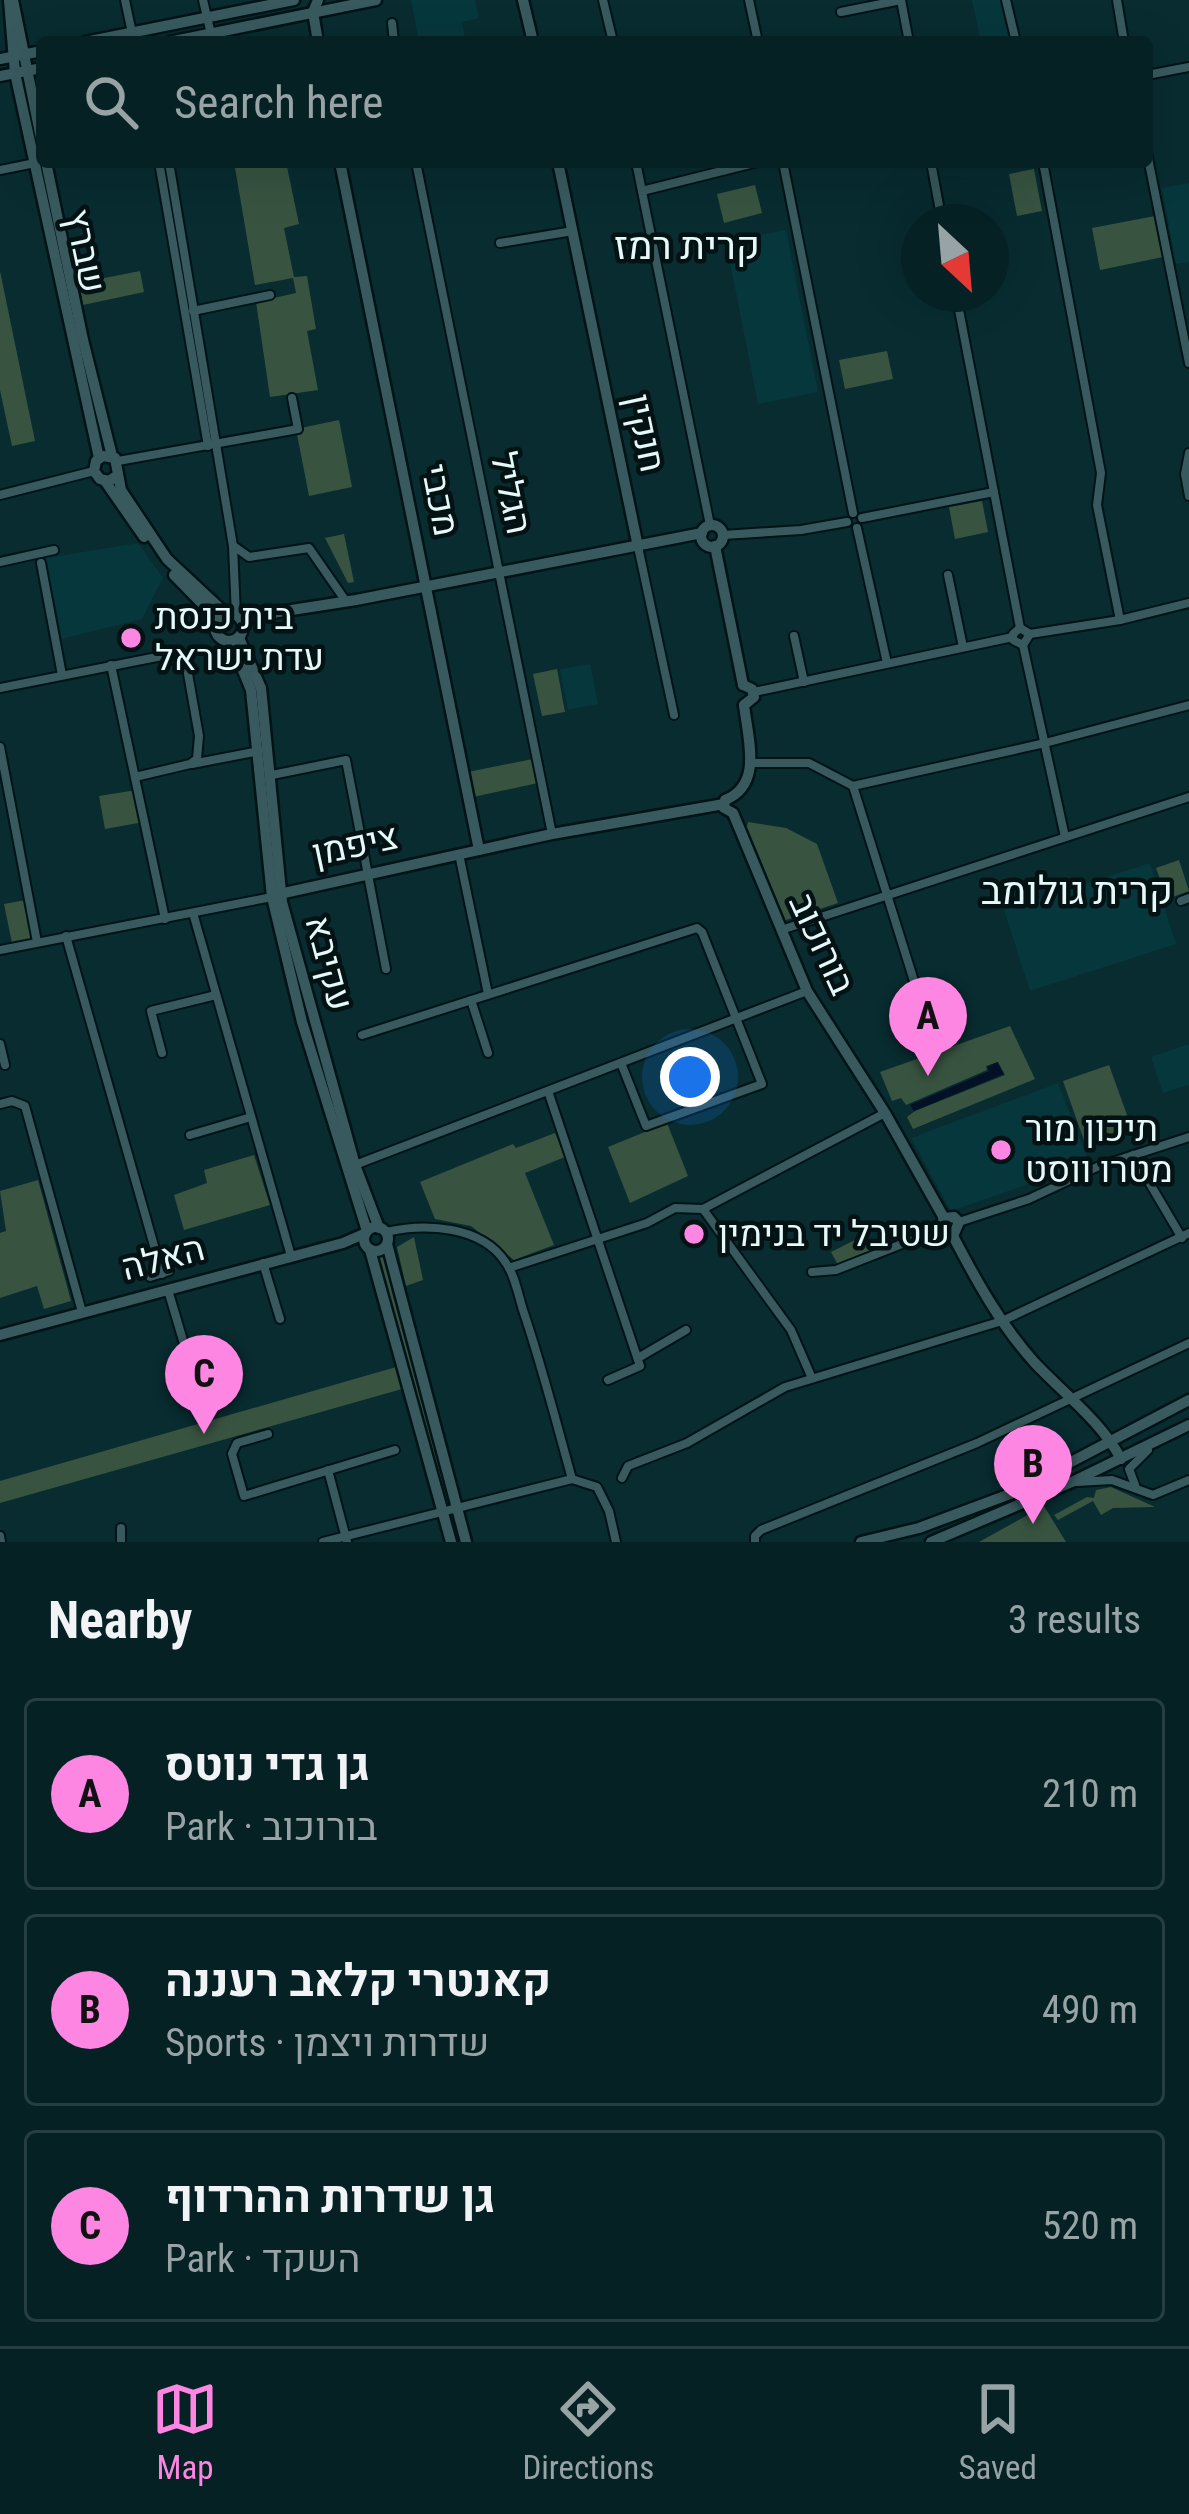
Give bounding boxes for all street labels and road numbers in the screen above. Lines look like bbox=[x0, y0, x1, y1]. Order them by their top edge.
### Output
street label: שברץ bbox=[56, 205, 114, 297]
street label: חנקין bbox=[616, 390, 674, 476]
street label: הגליל bbox=[482, 448, 540, 538]
street label: מכבי bbox=[413, 461, 467, 539]
street label: ציפמן bbox=[308, 815, 402, 875]
street label: בורוכוב bbox=[780, 887, 864, 1001]
street label: עקיבא bbox=[296, 911, 362, 1015]
street label: האלה bbox=[117, 1227, 209, 1289]

